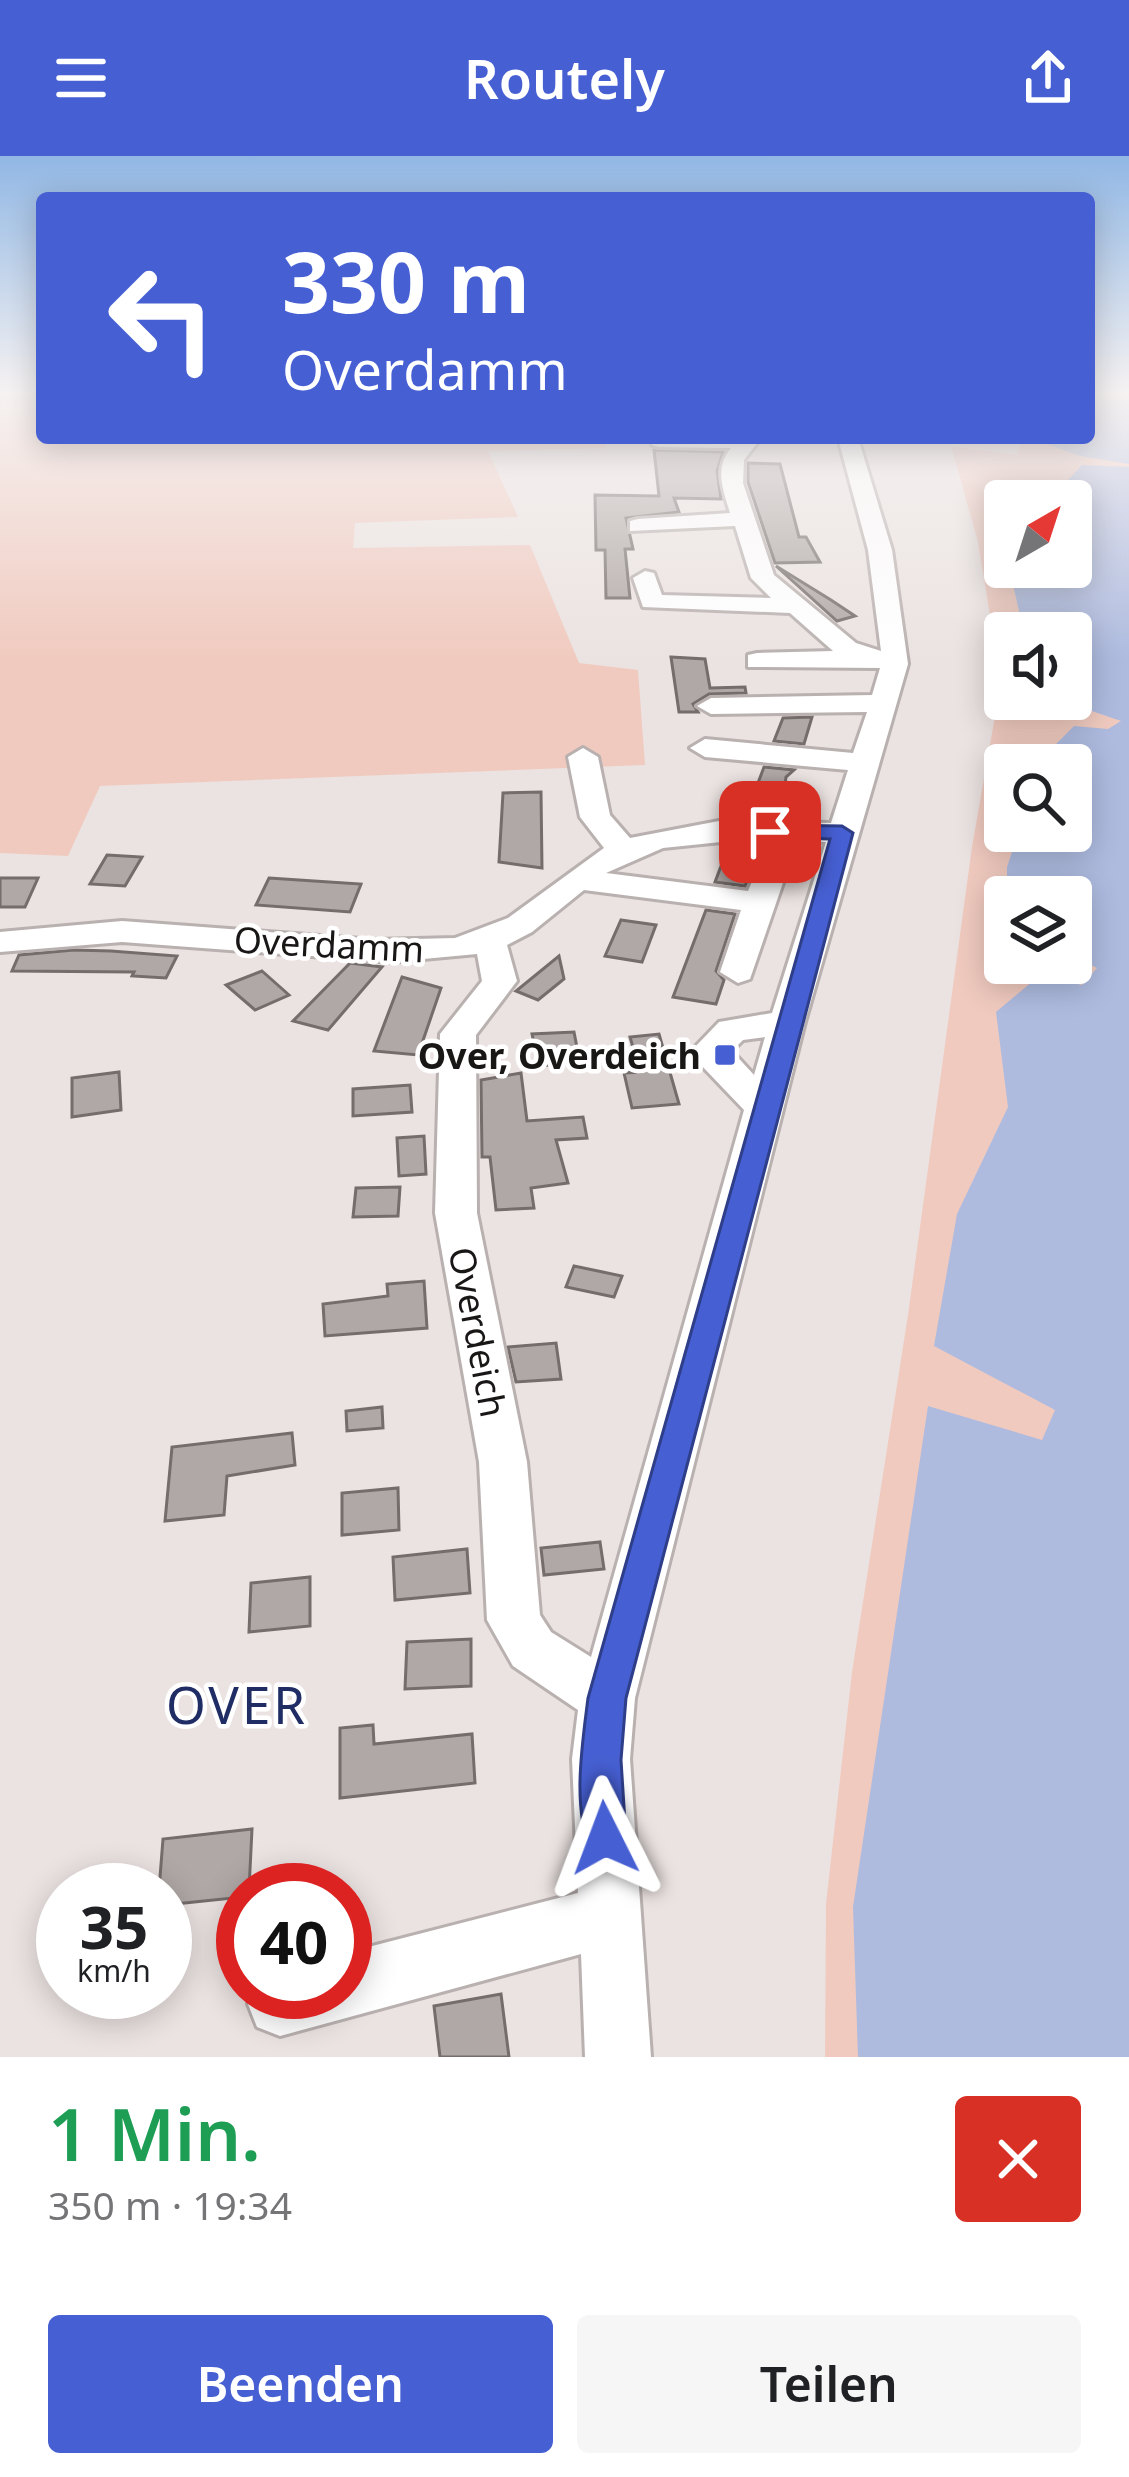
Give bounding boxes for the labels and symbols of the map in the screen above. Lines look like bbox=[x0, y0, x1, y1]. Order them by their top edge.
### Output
north arrow bbox=[984, 480, 1092, 588]
pin bbox=[719, 781, 821, 883]
street label: Overdamm bbox=[233, 915, 425, 973]
place label: Over, Overdeich bbox=[418, 1031, 701, 1080]
marker: Over, Overdeich bbox=[712, 1042, 738, 1068]
street label: Overdeich bbox=[438, 1243, 518, 1421]
district label: OVER bbox=[166, 1669, 308, 1739]
position arrow bbox=[542, 1775, 668, 1901]
speed limit sign: 40 bbox=[216, 1863, 372, 2019]

